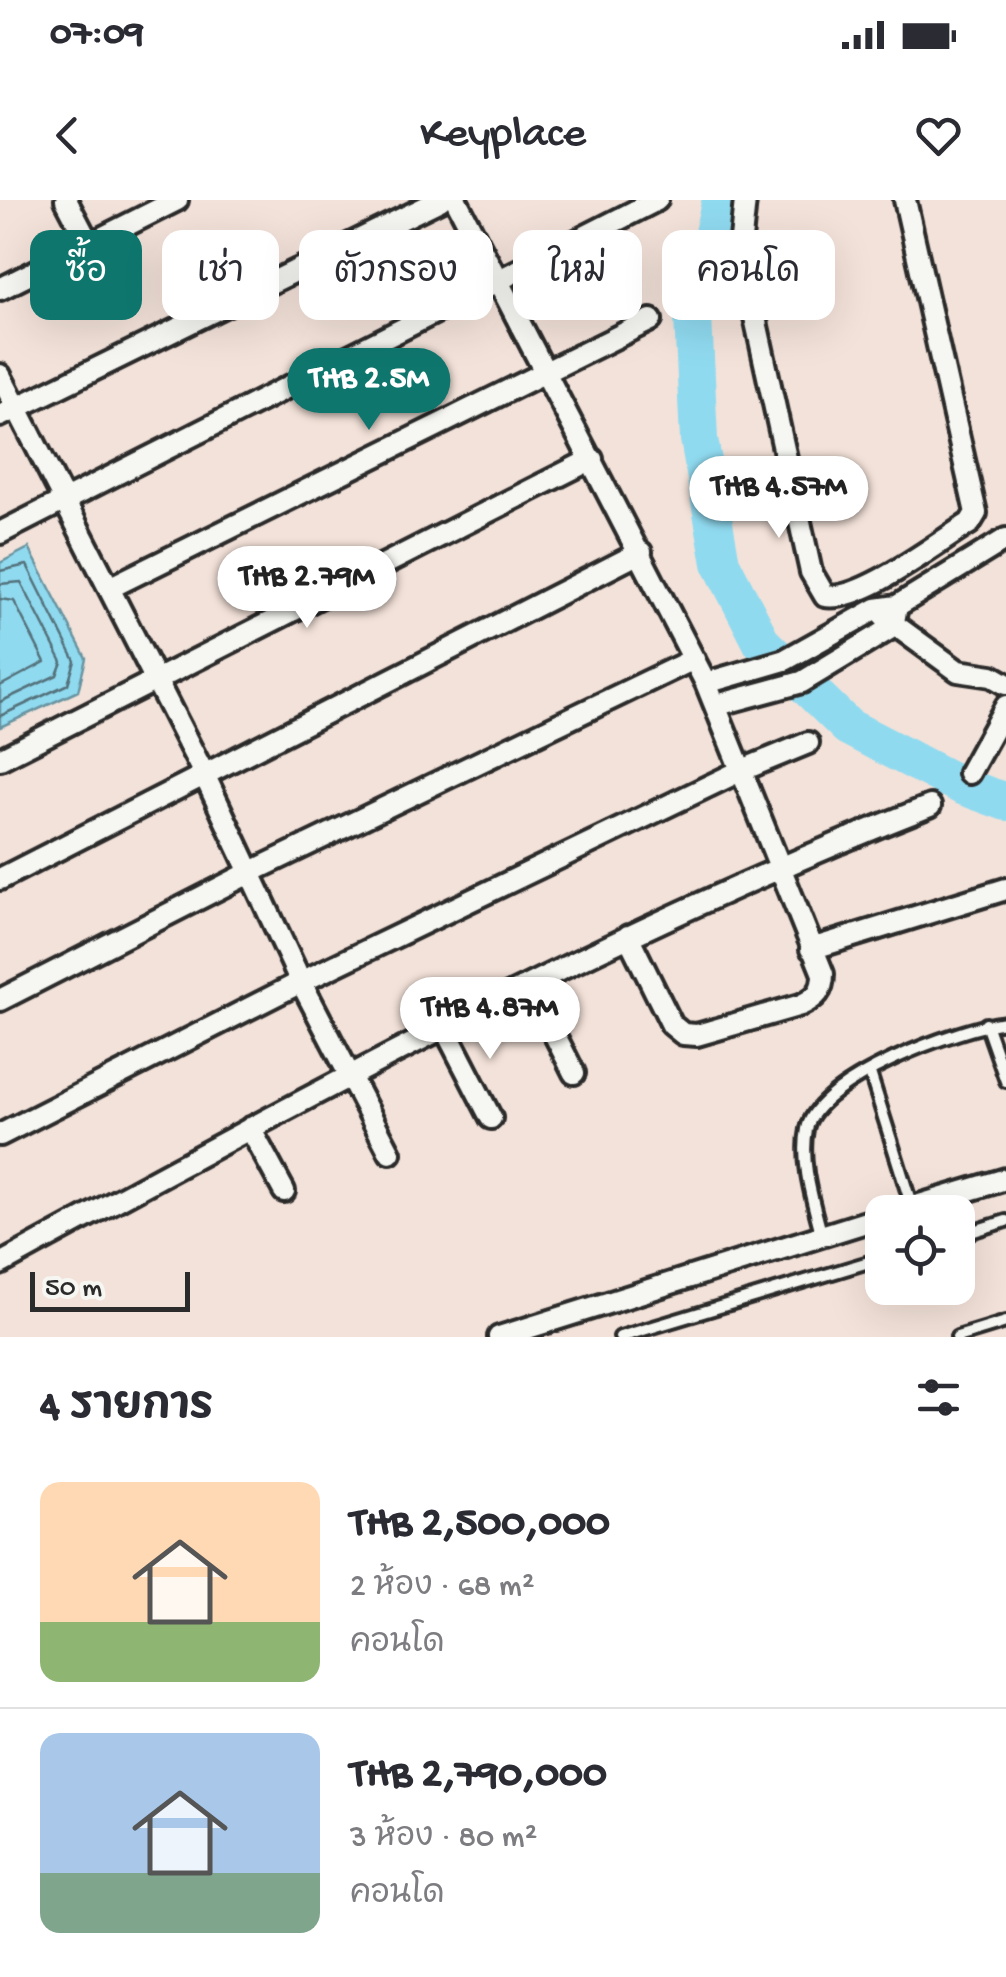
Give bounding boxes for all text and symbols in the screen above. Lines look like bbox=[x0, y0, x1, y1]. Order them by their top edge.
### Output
text: 07:09 bbox=[50, 13, 144, 57]
icon: back bbox=[40, 108, 95, 163]
icon: heart bbox=[911, 108, 966, 163]
text: Keyplace bbox=[420, 109, 586, 162]
chip: ซื้อ bbox=[30, 230, 142, 320]
chip: เช่า bbox=[162, 230, 279, 320]
chip: ตัวกรอง bbox=[299, 230, 493, 320]
chip: ใหม่ bbox=[513, 230, 642, 320]
chip: คอนโด bbox=[662, 230, 835, 320]
pin: THB 2.5M bbox=[266, 348, 472, 433]
text: THB 2.5M bbox=[309, 361, 429, 399]
pin: THB 4.57M bbox=[665, 456, 893, 541]
text: THB 4.57M bbox=[711, 469, 847, 507]
pin: THB 2.79M bbox=[193, 546, 421, 631]
text: THB 2.79M bbox=[239, 559, 375, 597]
pin: THB 4.87M bbox=[376, 977, 604, 1062]
text: THB 4.87M bbox=[422, 990, 558, 1028]
map controls bbox=[865, 1195, 975, 1305]
button: locate bbox=[865, 1195, 975, 1305]
scale bar bbox=[30, 1267, 190, 1312]
text: 50 m bbox=[45, 1273, 102, 1306]
icon: filters bbox=[911, 1370, 966, 1425]
text: 4 รายการ bbox=[40, 1385, 213, 1434]
text: THB 2,500,000 bbox=[350, 1501, 610, 1550]
icon: home bbox=[120, 1522, 240, 1642]
text: 2 ห้อง · 68 m² bbox=[350, 1569, 534, 1607]
text: คอนโด bbox=[350, 1626, 444, 1664]
text: THB 2,790,000 bbox=[350, 1752, 607, 1801]
icon: home bbox=[120, 1773, 240, 1893]
text: 3 ห้อง · 80 m² bbox=[350, 1820, 537, 1858]
text: คอนโด bbox=[350, 1877, 444, 1915]

